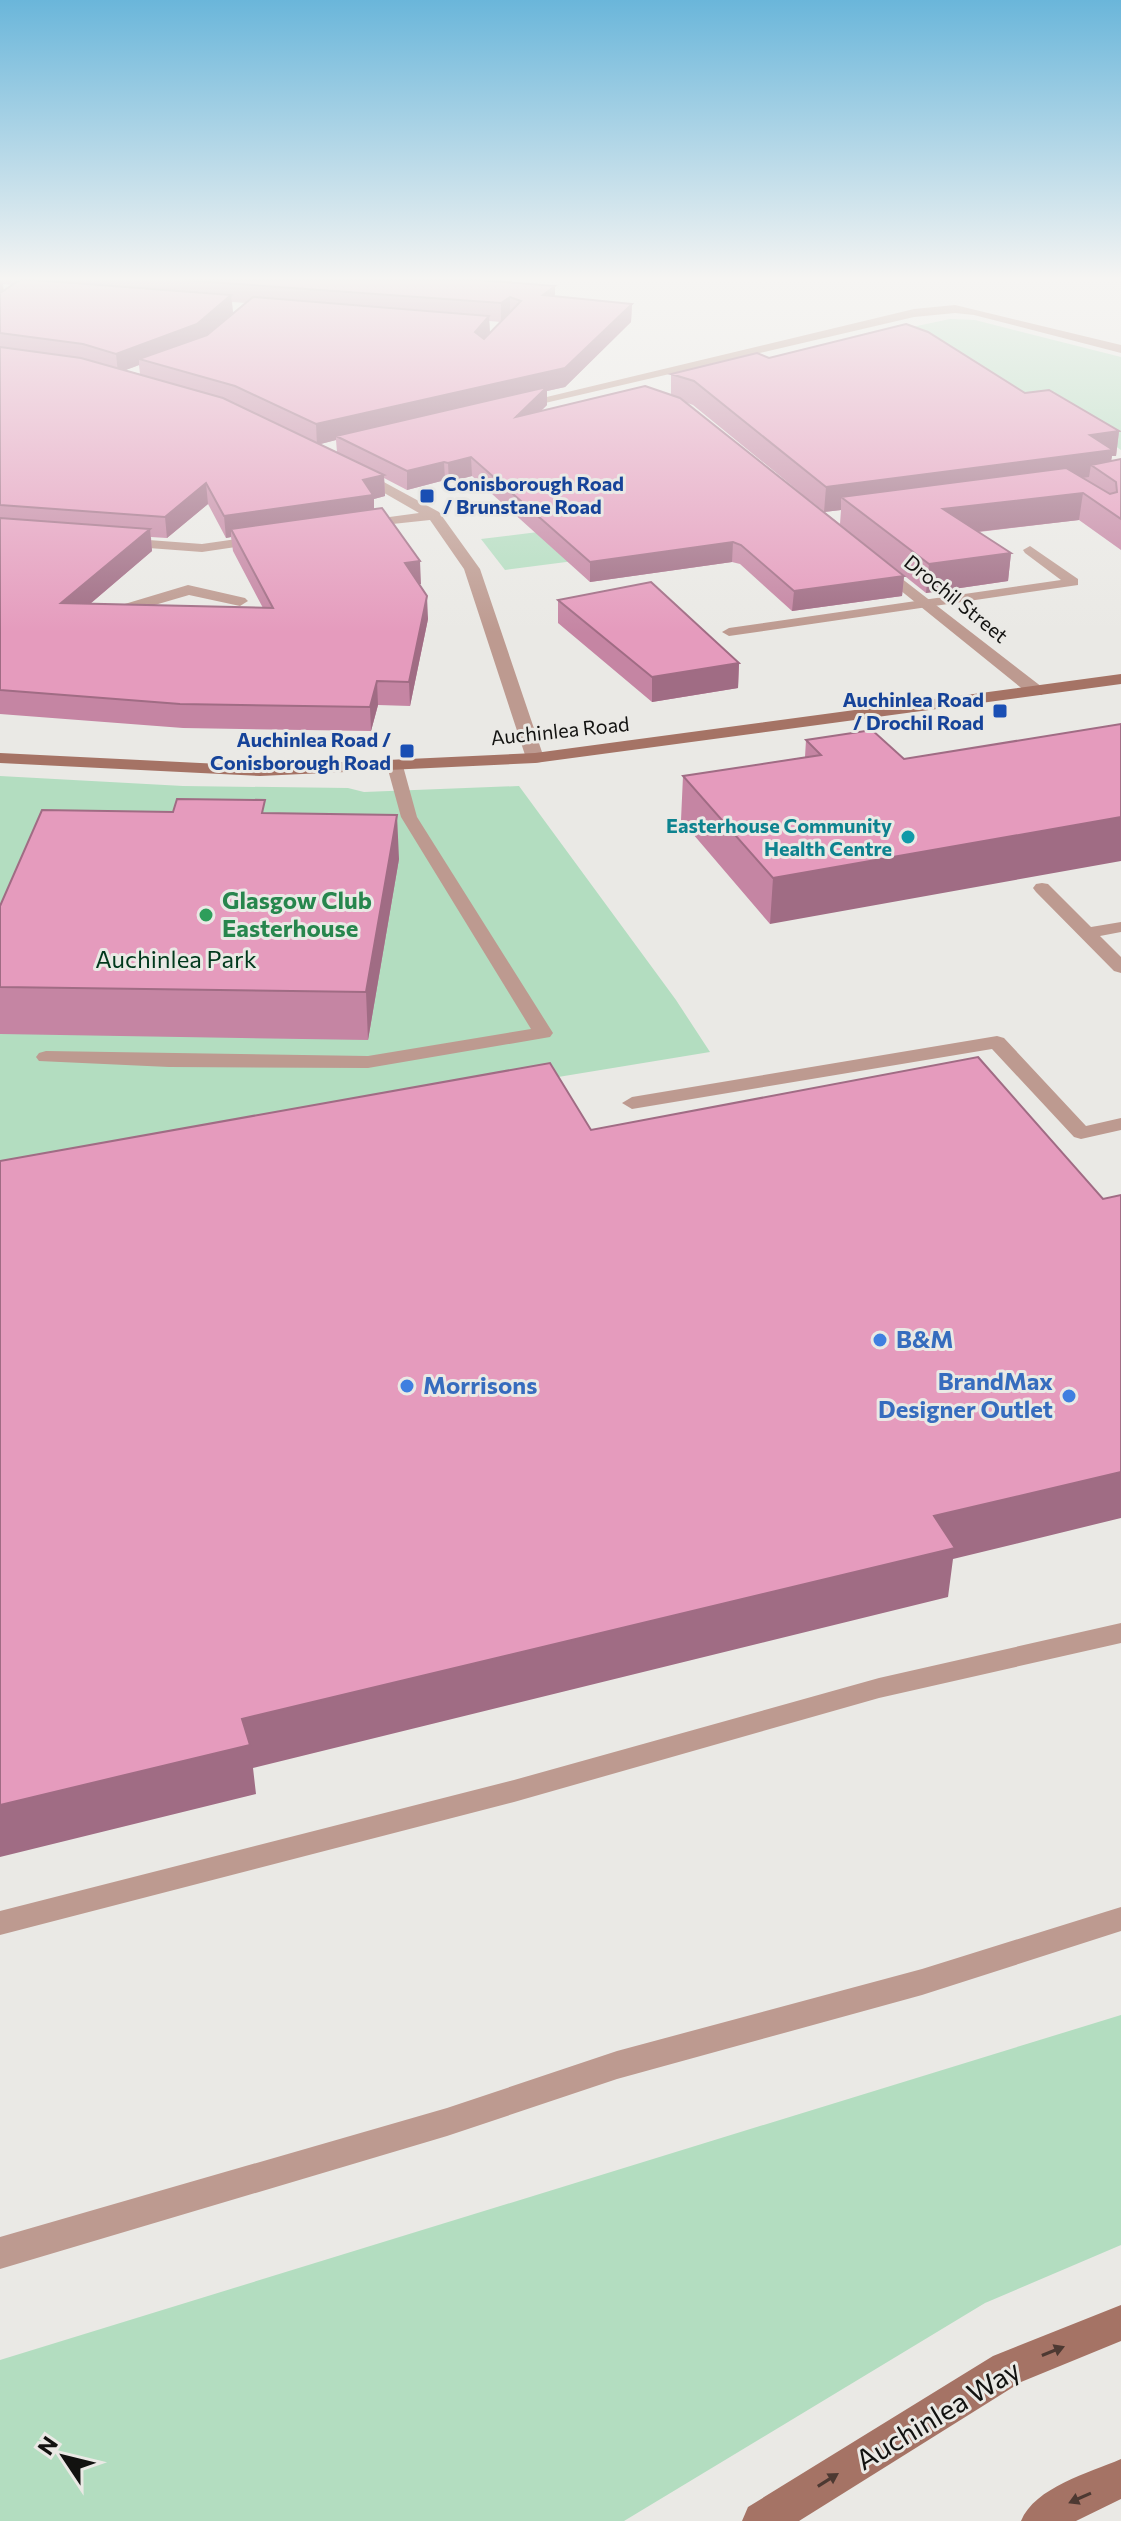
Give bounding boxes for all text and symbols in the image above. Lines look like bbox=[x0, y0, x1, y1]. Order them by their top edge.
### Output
place label: Conisborough Road / Brunstane Road bbox=[443, 471, 624, 518]
marker: Conisborough Road / Brunstane Road bbox=[418, 487, 436, 505]
street label: Drochil Street bbox=[900, 549, 1013, 647]
place label: Auchinlea Road / Drochil Road bbox=[842, 687, 984, 734]
marker: Auchinlea Road / Drochil Road bbox=[991, 702, 1009, 720]
street label: Auchinlea Road bbox=[489, 711, 630, 749]
place label: Auchinlea Road / Conisborough Road bbox=[210, 727, 391, 774]
marker: Auchinlea Road / Conisborough Road bbox=[398, 742, 416, 760]
place label: Easterhouse Community Health Centre bbox=[666, 813, 892, 860]
marker: Easterhouse Community Health Centre bbox=[899, 828, 917, 846]
place label: Glasgow Club Easterhouse bbox=[222, 885, 372, 942]
marker: Glasgow Club Easterhouse bbox=[197, 906, 215, 924]
park label: Auchinlea Park bbox=[95, 944, 257, 973]
place label: B&M bbox=[896, 1324, 953, 1353]
marker: B&M bbox=[871, 1331, 889, 1349]
place label: BrandMax Designer Outlet bbox=[878, 1366, 1053, 1423]
place label: Morrisons bbox=[423, 1370, 537, 1399]
marker: Morrisons bbox=[398, 1377, 416, 1395]
marker: BrandMax Designer Outlet bbox=[1060, 1387, 1078, 1405]
one-way arrow bbox=[1041, 2344, 1065, 2357]
street label: Auchinlea Way bbox=[849, 2352, 1026, 2477]
north arrow bbox=[24, 2417, 104, 2497]
text: N bbox=[31, 2431, 63, 2460]
one-way arrow bbox=[817, 2473, 839, 2487]
one-way arrow bbox=[1068, 2491, 1092, 2505]

